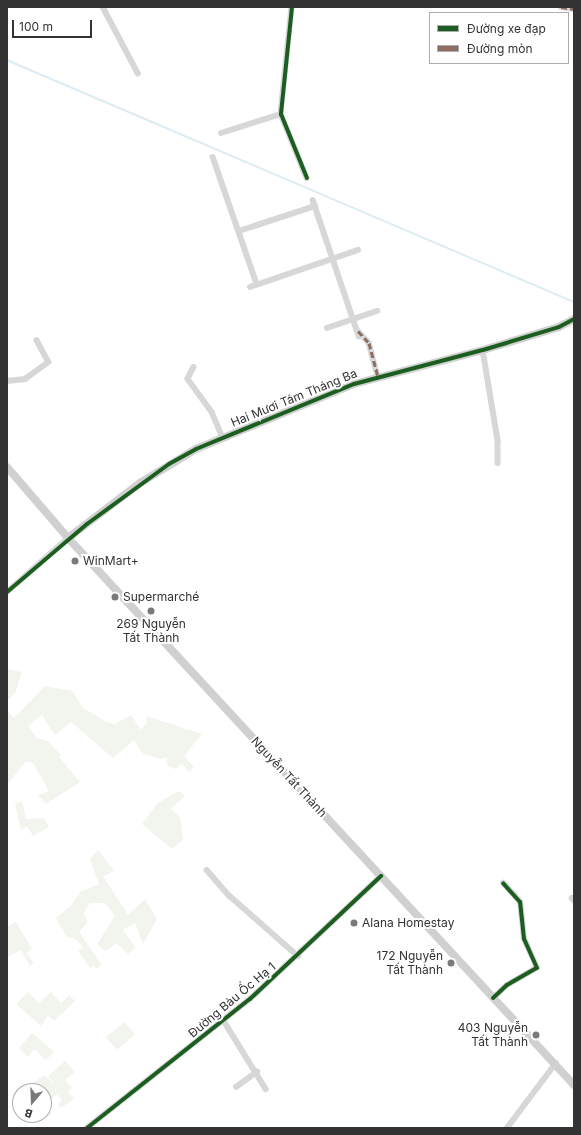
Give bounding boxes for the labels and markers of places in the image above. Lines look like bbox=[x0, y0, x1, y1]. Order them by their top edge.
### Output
place label: WinMart+ bbox=[83, 554, 139, 568]
marker: WinMart+ bbox=[70, 556, 80, 566]
place label: Supermarché bbox=[123, 590, 199, 604]
marker: Supermarché bbox=[110, 592, 120, 602]
marker: 269 Nguyễn Tất Thành bbox=[146, 606, 156, 616]
place label: 269 Nguyễn Tất Thành bbox=[116, 617, 186, 645]
place label: Alana Homestay bbox=[362, 916, 454, 930]
marker: Alana Homestay bbox=[349, 918, 359, 928]
place label: 172 Nguyễn Tất Thành bbox=[377, 949, 443, 977]
marker: 172 Nguyễn Tất Thành bbox=[446, 958, 456, 968]
place label: 403 Nguyễn Tất Thành bbox=[458, 1021, 528, 1049]
marker: 403 Nguyễn Tất Thành bbox=[531, 1030, 541, 1040]

